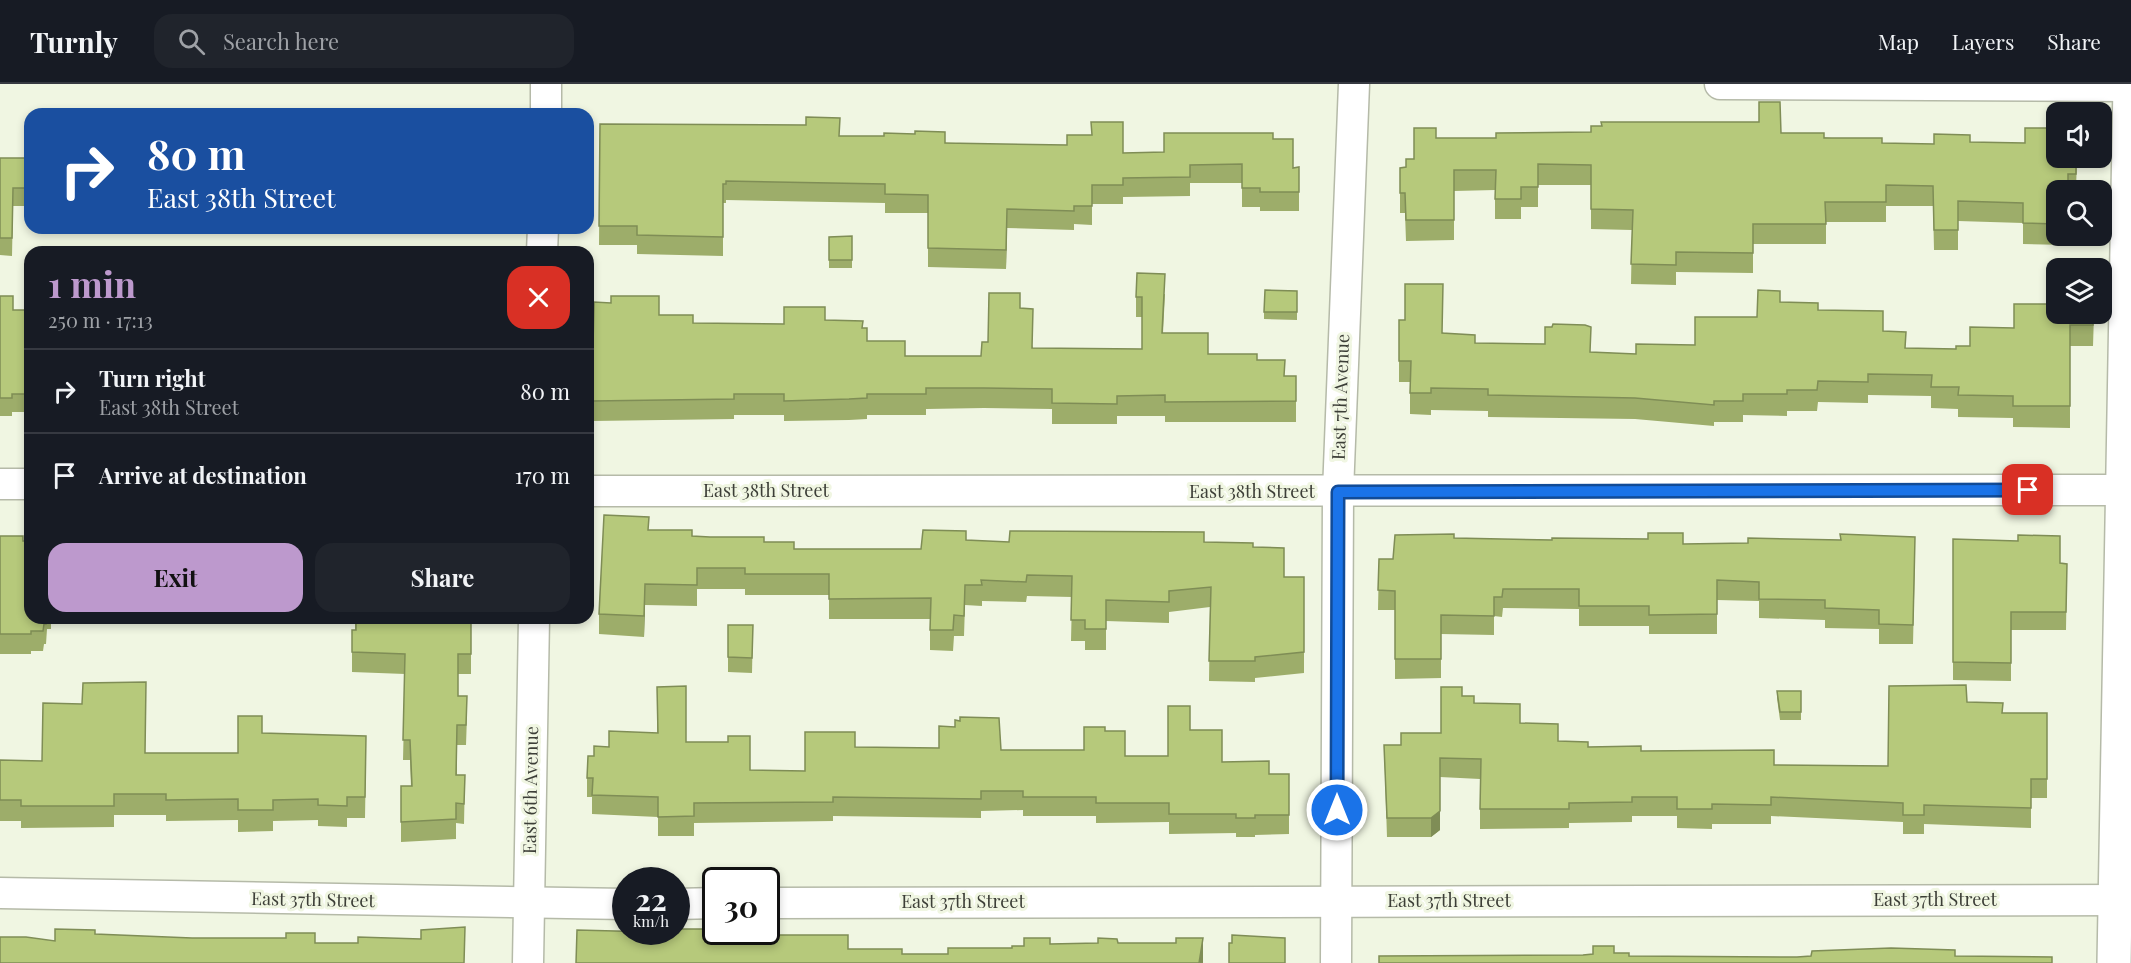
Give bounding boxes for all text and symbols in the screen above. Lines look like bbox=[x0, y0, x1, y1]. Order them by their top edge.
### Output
search box bbox=[154, 14, 574, 68]
text: Turnly bbox=[30, 23, 118, 60]
icon: search bbox=[175, 25, 208, 58]
text: Search here bbox=[223, 26, 339, 56]
text: Map bbox=[1878, 27, 1919, 55]
text: Layers bbox=[1952, 27, 2014, 55]
text: Share bbox=[2047, 27, 2101, 55]
map controls bbox=[2046, 102, 2112, 324]
button: sound bbox=[2046, 102, 2112, 168]
text: 80 m bbox=[147, 125, 245, 181]
icon: right bbox=[48, 132, 126, 210]
text: East 38th Street bbox=[147, 179, 336, 215]
button: search bbox=[2046, 180, 2112, 246]
button: layers bbox=[2046, 258, 2112, 324]
text: 1 min bbox=[48, 259, 136, 307]
button: close bbox=[507, 266, 570, 329]
text: 250 m · 17:13 bbox=[48, 306, 153, 333]
street label: East 7th Avenue bbox=[1326, 334, 1354, 460]
text: Turn right bbox=[99, 363, 205, 393]
icon: right bbox=[48, 375, 81, 408]
text: 80 m bbox=[520, 376, 570, 406]
text: East 38th Street bbox=[99, 393, 239, 420]
icon: arrive bbox=[48, 459, 81, 492]
text: Arrive at destination bbox=[99, 460, 307, 490]
text: 170 m bbox=[515, 460, 570, 490]
pin bbox=[2002, 464, 2053, 515]
icon: arrive bbox=[2011, 473, 2044, 506]
street label: East 38th Street bbox=[703, 478, 830, 502]
street label: East 38th Street bbox=[1189, 479, 1316, 503]
button: Exit bbox=[48, 543, 303, 612]
button: Share bbox=[315, 543, 570, 612]
street label: East 6th Avenue bbox=[517, 726, 543, 854]
position arrow bbox=[1305, 778, 1369, 842]
speed limit sign: 30 bbox=[702, 867, 780, 945]
text: 22 bbox=[635, 879, 667, 919]
street label: East 37th Street bbox=[251, 886, 376, 912]
street label: East 37th Street bbox=[1873, 887, 1997, 911]
street label: East 37th Street bbox=[1387, 888, 1511, 912]
street label: East 37th Street bbox=[901, 889, 1025, 913]
text: km/h bbox=[633, 911, 669, 931]

